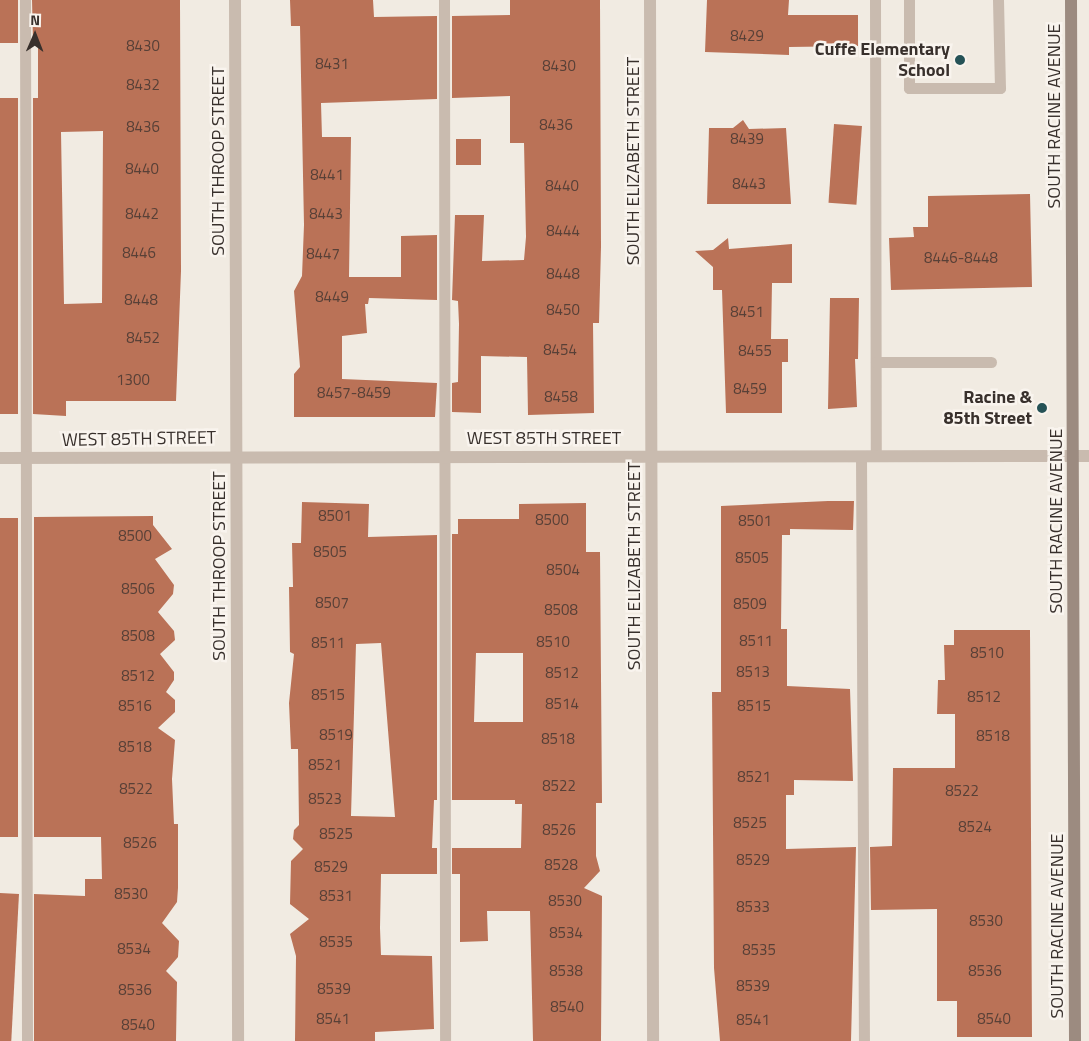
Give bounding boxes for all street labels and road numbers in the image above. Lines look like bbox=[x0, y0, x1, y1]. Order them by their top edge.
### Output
street label: SOUTH RACINE AVENUE bbox=[1043, 24, 1065, 208]
street label: SOUTH ELIZABETH STREET bbox=[622, 57, 644, 265]
street label: SOUTH THROOP STREET bbox=[207, 66, 229, 256]
street label: WEST 85TH STREET bbox=[62, 427, 216, 451]
street label: WEST 85TH STREET bbox=[467, 427, 621, 449]
street label: SOUTH RACINE AVENUE bbox=[1045, 429, 1067, 613]
street label: SOUTH ELIZABETH STREET bbox=[623, 462, 645, 670]
street label: SOUTH THROOP STREET bbox=[208, 471, 230, 661]
street label: SOUTH RACINE AVENUE bbox=[1046, 834, 1068, 1018]

